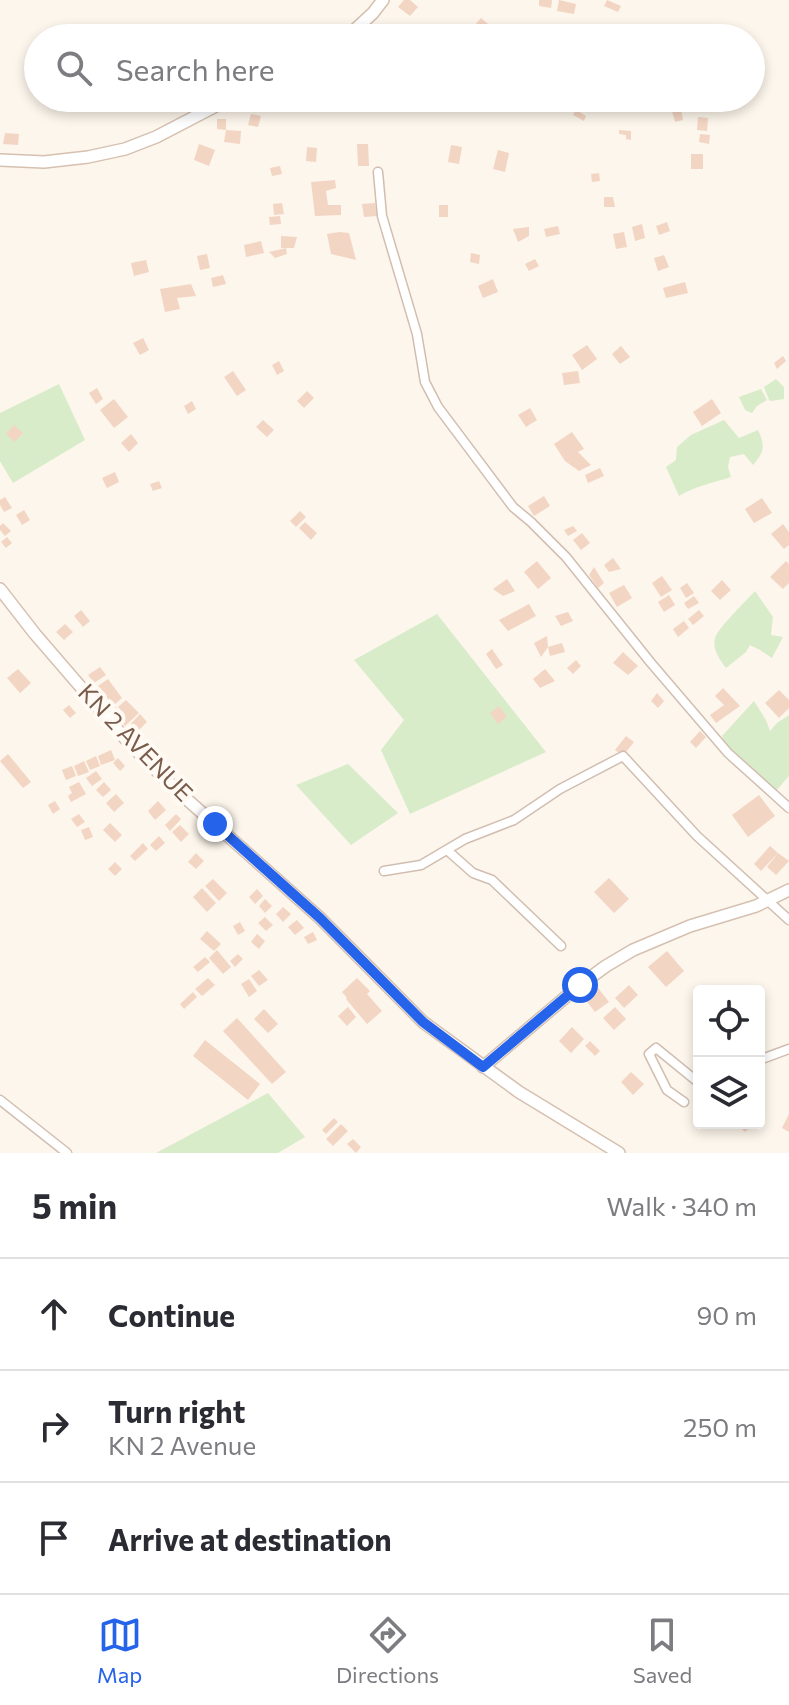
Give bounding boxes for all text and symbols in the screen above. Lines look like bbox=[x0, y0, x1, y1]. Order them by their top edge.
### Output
search box bbox=[24, 24, 765, 112]
icon: search bbox=[52, 46, 96, 90]
text: Search here bbox=[116, 50, 275, 87]
street label: KN 2 AVENUE bbox=[73, 677, 199, 807]
route end bbox=[197, 806, 233, 842]
route start bbox=[562, 967, 598, 1003]
map controls bbox=[693, 985, 765, 1129]
button: locate bbox=[693, 985, 765, 1057]
button: layers bbox=[693, 1057, 765, 1129]
text: 5 min bbox=[32, 1184, 117, 1226]
text: Walk · 340 m bbox=[606, 1190, 757, 1221]
icon: ahead bbox=[32, 1292, 76, 1336]
text: Continue bbox=[108, 1296, 235, 1333]
text: 90 m bbox=[697, 1299, 757, 1330]
text: Turn right bbox=[108, 1392, 245, 1429]
icon: right bbox=[32, 1404, 76, 1448]
text: 250 m bbox=[683, 1411, 757, 1442]
text: KN 2 Avenue bbox=[108, 1429, 256, 1460]
icon: arrive bbox=[32, 1516, 76, 1560]
text: Arrive at destination bbox=[108, 1520, 392, 1557]
tab: Map bbox=[97, 1613, 142, 1688]
tab: Directions bbox=[336, 1613, 439, 1688]
tab: Saved bbox=[633, 1613, 692, 1688]

